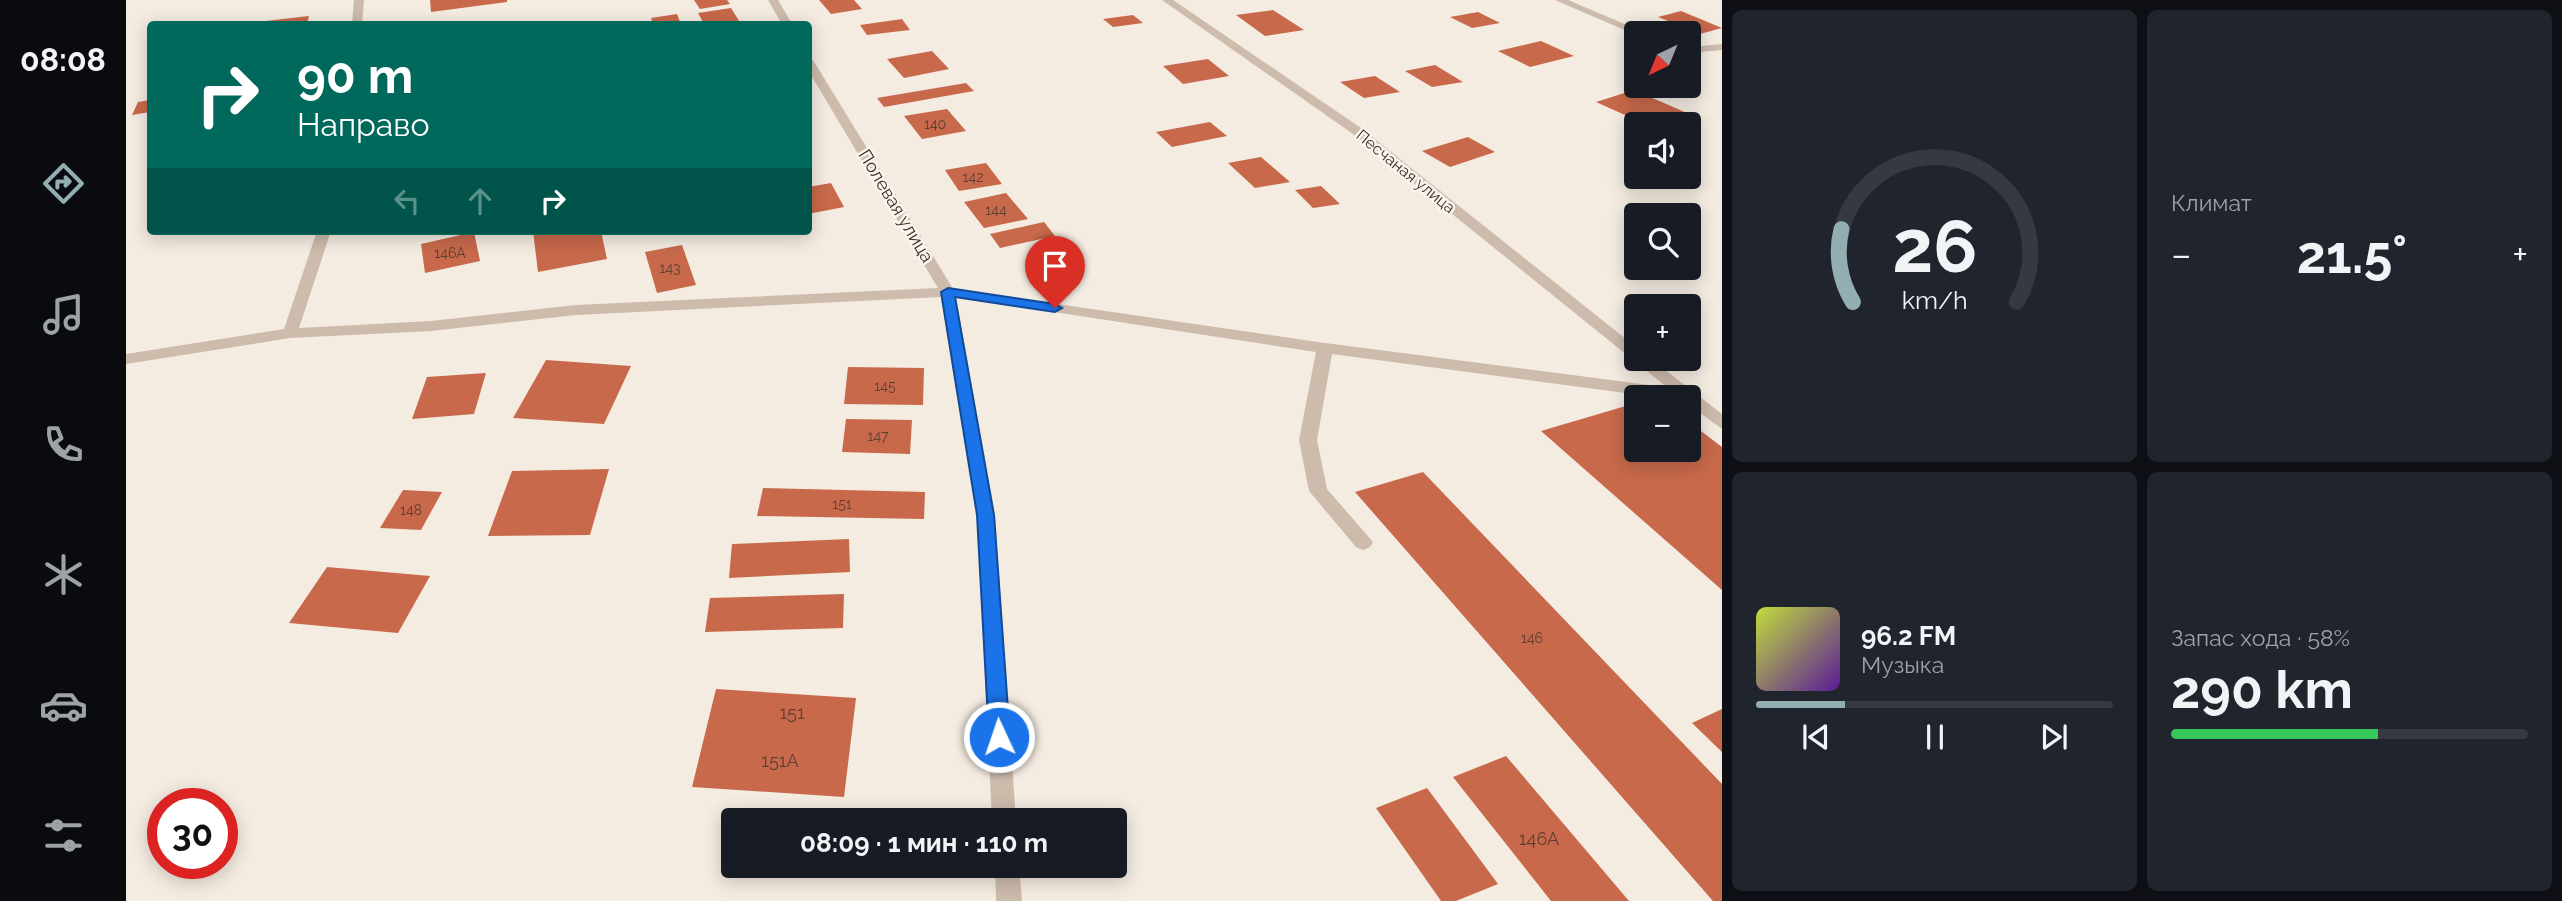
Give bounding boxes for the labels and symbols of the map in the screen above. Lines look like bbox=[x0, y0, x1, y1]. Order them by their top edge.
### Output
north arrow bbox=[1624, 21, 1701, 98]
house number: 140 bbox=[924, 116, 946, 132]
street label: Песчаная улица bbox=[1352, 126, 1459, 217]
street label: Полевая улица bbox=[854, 145, 938, 266]
house number: 142 bbox=[963, 169, 983, 185]
house number: 144 bbox=[985, 202, 1007, 218]
pin bbox=[1025, 236, 1085, 308]
house number: 146А bbox=[434, 245, 466, 261]
house number: 143 bbox=[659, 260, 681, 276]
house number: 145 bbox=[874, 378, 896, 394]
house number: 147 bbox=[867, 428, 889, 444]
house number: 151 bbox=[832, 496, 852, 512]
house number: 148 bbox=[400, 502, 422, 518]
house number: 146 bbox=[1521, 630, 1543, 646]
position arrow bbox=[962, 700, 1036, 774]
house number: 151 bbox=[779, 702, 805, 723]
house number: 151А bbox=[761, 750, 799, 771]
speed limit sign: 30 bbox=[147, 788, 238, 879]
house number: 146А bbox=[1519, 828, 1559, 849]

